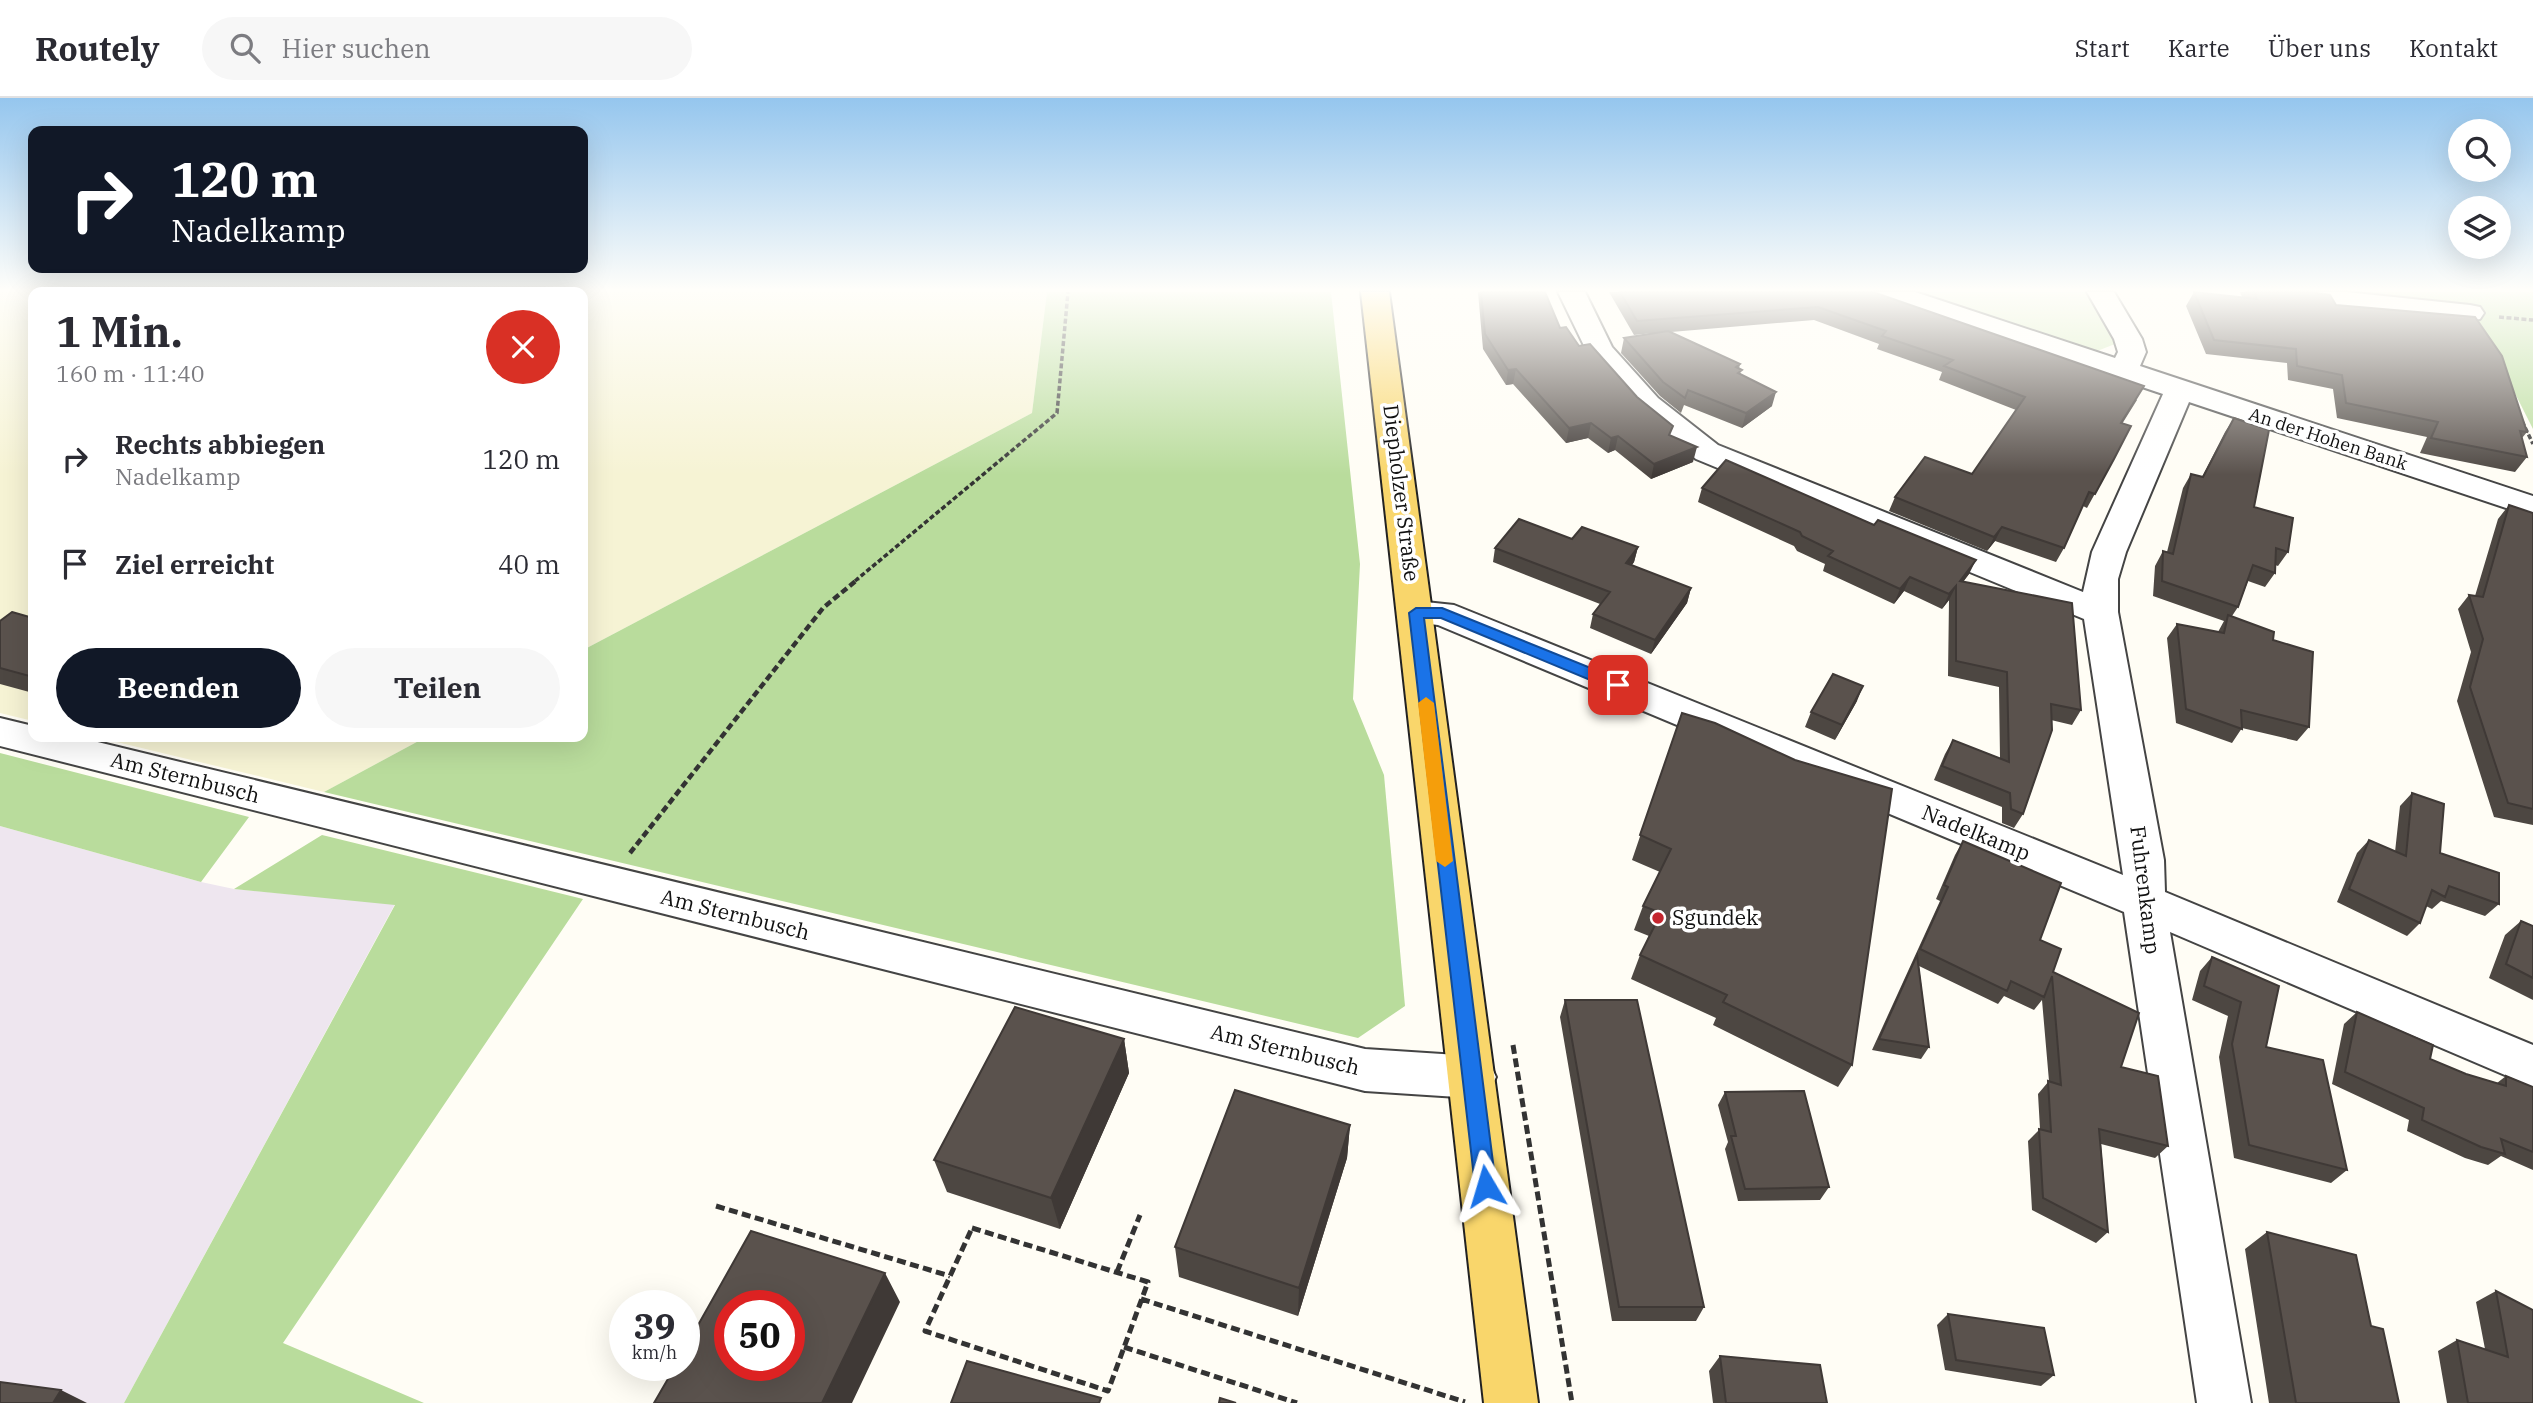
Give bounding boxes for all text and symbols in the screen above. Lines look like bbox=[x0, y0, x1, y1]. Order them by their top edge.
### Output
search box bbox=[202, 17, 692, 80]
text: Routely bbox=[35, 27, 160, 70]
icon: search bbox=[226, 29, 264, 67]
text: Hier suchen bbox=[282, 31, 431, 65]
text: Start bbox=[2075, 32, 2130, 64]
text: Karte bbox=[2168, 32, 2230, 64]
text: Über uns bbox=[2268, 32, 2371, 64]
text: Kontakt bbox=[2409, 32, 2498, 64]
map controls bbox=[2448, 119, 2511, 259]
button: search bbox=[2448, 119, 2511, 182]
text: 120 m bbox=[171, 147, 318, 210]
icon: right bbox=[56, 154, 147, 245]
button: layers bbox=[2448, 196, 2511, 259]
text: Nadelkamp bbox=[171, 209, 346, 251]
text: 1 Min. bbox=[56, 304, 183, 359]
button: close bbox=[486, 310, 560, 384]
text: 160 m · 11:40 bbox=[56, 358, 205, 388]
street label: An der Hohen Bank bbox=[2246, 402, 2411, 475]
street label: Diepholzer Straße bbox=[1377, 403, 1427, 583]
text: Rechts abbiegen bbox=[115, 427, 325, 461]
icon: right bbox=[56, 440, 94, 478]
text: 120 m bbox=[482, 442, 560, 476]
text: Nadelkamp bbox=[115, 461, 241, 491]
icon: arrive bbox=[56, 545, 94, 583]
text: Ziel erreicht bbox=[115, 547, 274, 581]
text: 40 m bbox=[498, 547, 560, 581]
button: Beenden bbox=[56, 648, 301, 728]
button: Teilen bbox=[315, 648, 560, 728]
pin bbox=[1588, 655, 1648, 715]
icon: arrive bbox=[1599, 666, 1637, 704]
street label: Am Sternbusch bbox=[108, 745, 263, 809]
street label: Nadelkamp bbox=[1918, 798, 2035, 867]
street label: Fuhrenkamp bbox=[2124, 824, 2168, 956]
street label: Am Sternbusch bbox=[658, 882, 813, 946]
place label: Sgundek bbox=[1672, 903, 1759, 931]
marker: Sgundek bbox=[1650, 910, 1666, 926]
street label: Am Sternbusch bbox=[1208, 1017, 1363, 1081]
position arrow bbox=[1449, 1149, 1523, 1223]
speed limit sign: 50 bbox=[714, 1290, 805, 1381]
text: 39 bbox=[633, 1303, 676, 1349]
text: km/h bbox=[632, 1341, 677, 1364]

